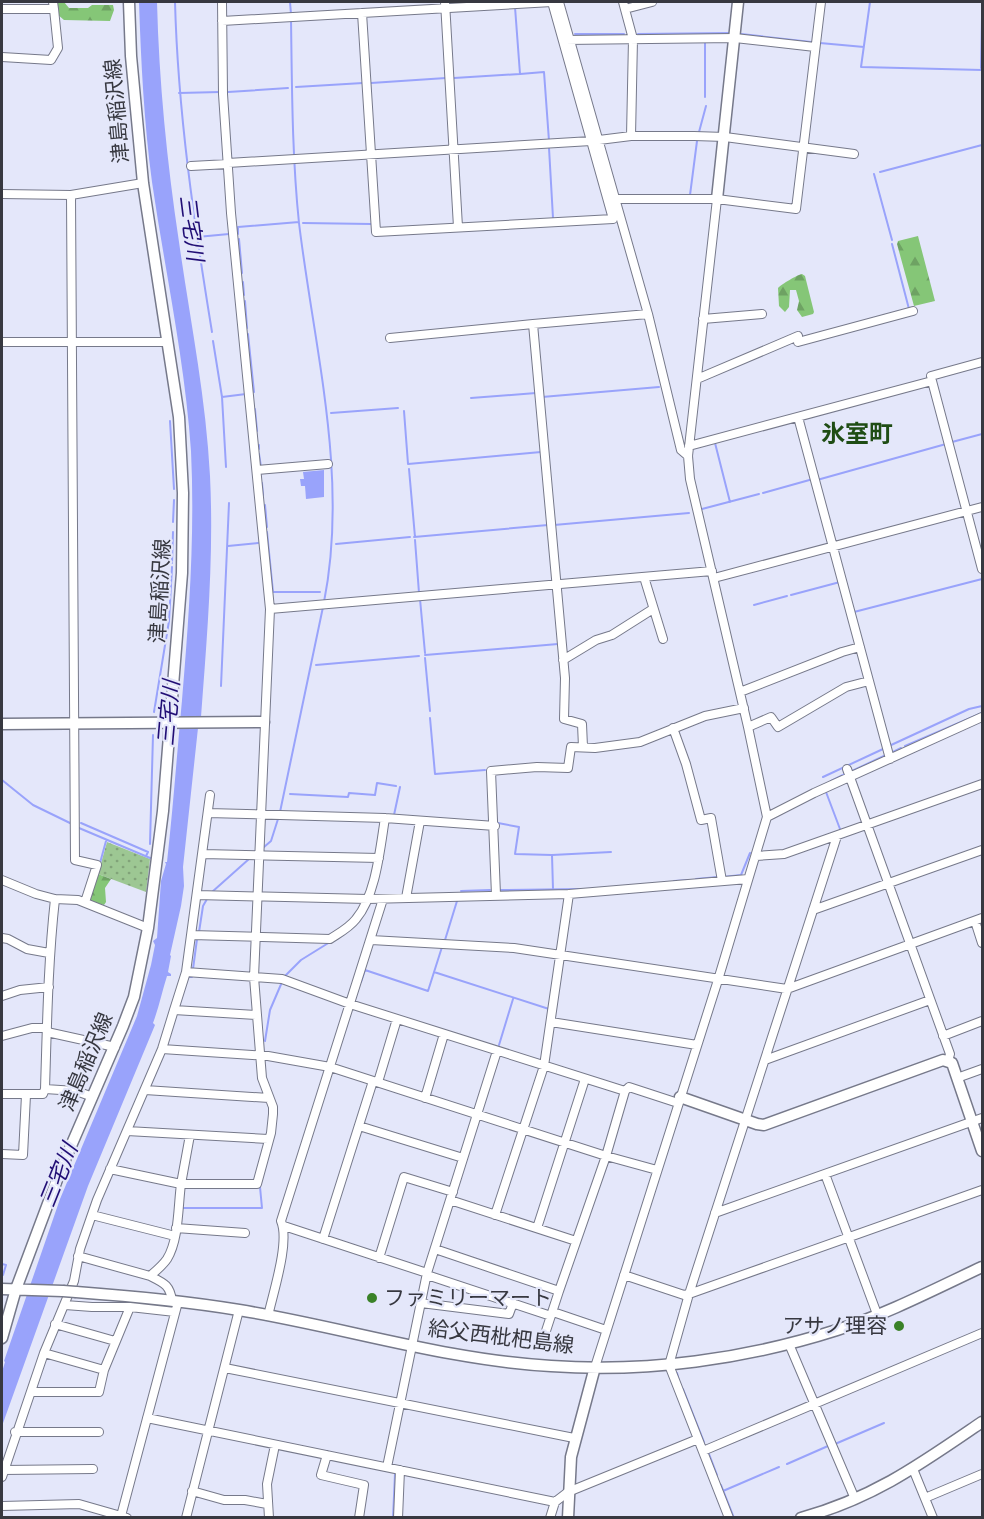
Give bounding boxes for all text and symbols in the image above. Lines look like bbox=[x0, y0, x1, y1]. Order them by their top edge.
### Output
street label: 津島稲沢線 bbox=[98, 58, 133, 165]
water label: 三宅川 bbox=[175, 194, 210, 264]
district label: 氷室町 bbox=[821, 418, 893, 447]
street label: 津島稲沢線 bbox=[143, 538, 174, 644]
water label: 三宅川 bbox=[151, 677, 184, 747]
street label: 津島稲沢線 bbox=[53, 1008, 117, 1115]
water label: 三宅川 bbox=[33, 1137, 83, 1210]
place label: ファミリーマート bbox=[384, 1284, 552, 1309]
marker: ファミリーマート bbox=[365, 1291, 379, 1305]
place label: アサノ理容 bbox=[782, 1312, 887, 1337]
street label: 給父西枇杷島線 bbox=[427, 1314, 576, 1357]
marker: アサノ理容 bbox=[892, 1319, 906, 1333]

